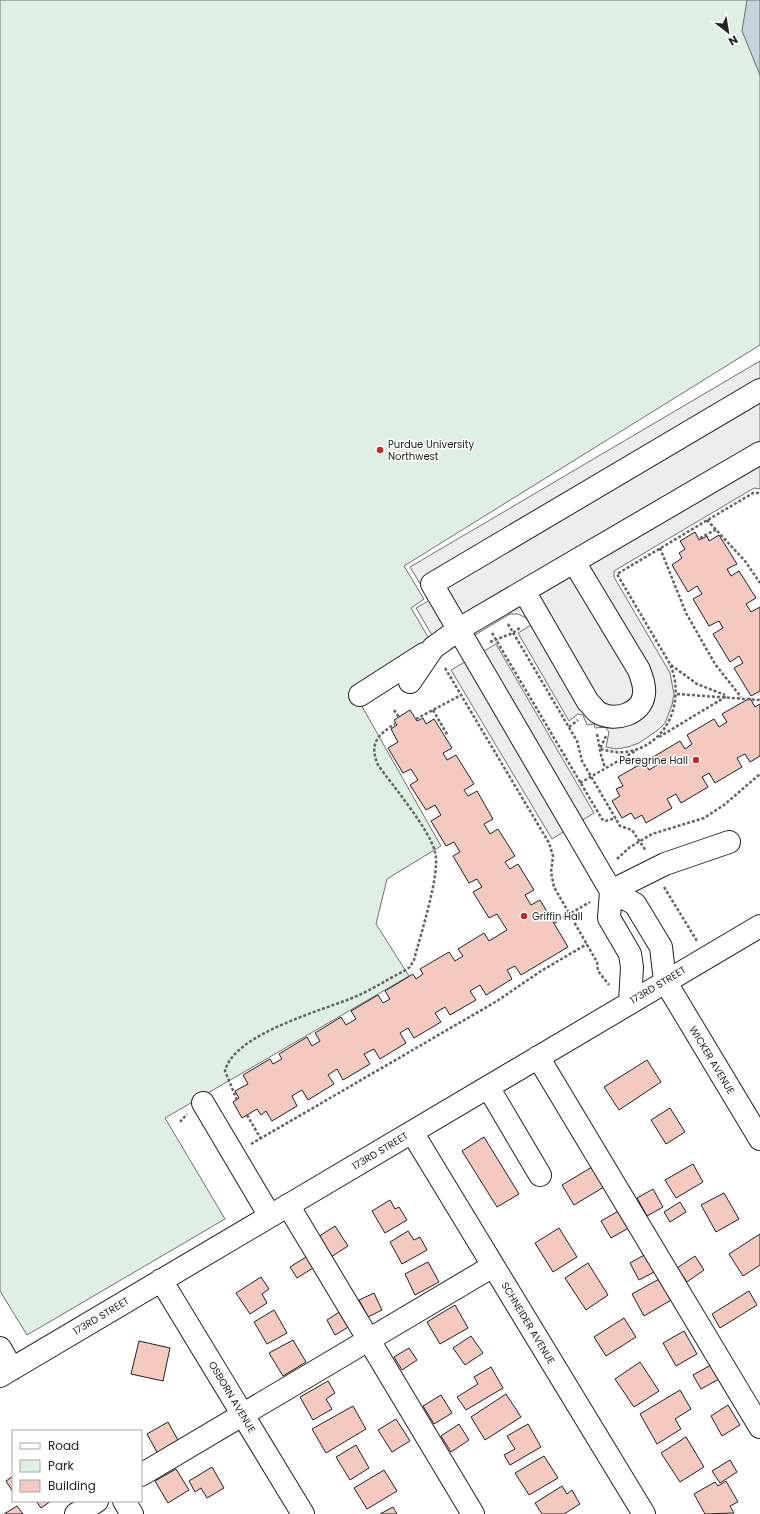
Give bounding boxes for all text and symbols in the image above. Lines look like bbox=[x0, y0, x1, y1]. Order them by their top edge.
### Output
north arrow bbox=[708, 12, 748, 52]
text: N bbox=[725, 32, 741, 50]
place label: Purdue University Northwest bbox=[388, 437, 474, 464]
marker: Purdue University Northwest bbox=[375, 445, 385, 455]
place label: Peregrine Hall bbox=[619, 753, 688, 768]
marker: Peregrine Hall bbox=[691, 755, 701, 765]
place label: Griffin Hall bbox=[532, 909, 583, 924]
marker: Griffin Hall bbox=[519, 911, 529, 921]
street label: 173RD STREET bbox=[627, 962, 690, 1008]
street label: WICKER AVENUE bbox=[686, 1023, 738, 1097]
street label: 173RD STREET bbox=[349, 1128, 412, 1174]
street label: SCHNEIDER AVENUE bbox=[497, 1279, 559, 1367]
street label: 173RD STREET bbox=[70, 1293, 133, 1339]
street label: OSBORN AVENUE bbox=[205, 1358, 259, 1436]
legend bbox=[12, 1430, 142, 1502]
text: Road bbox=[48, 1437, 79, 1454]
text: Park bbox=[48, 1457, 75, 1474]
text: Building bbox=[48, 1477, 96, 1494]

